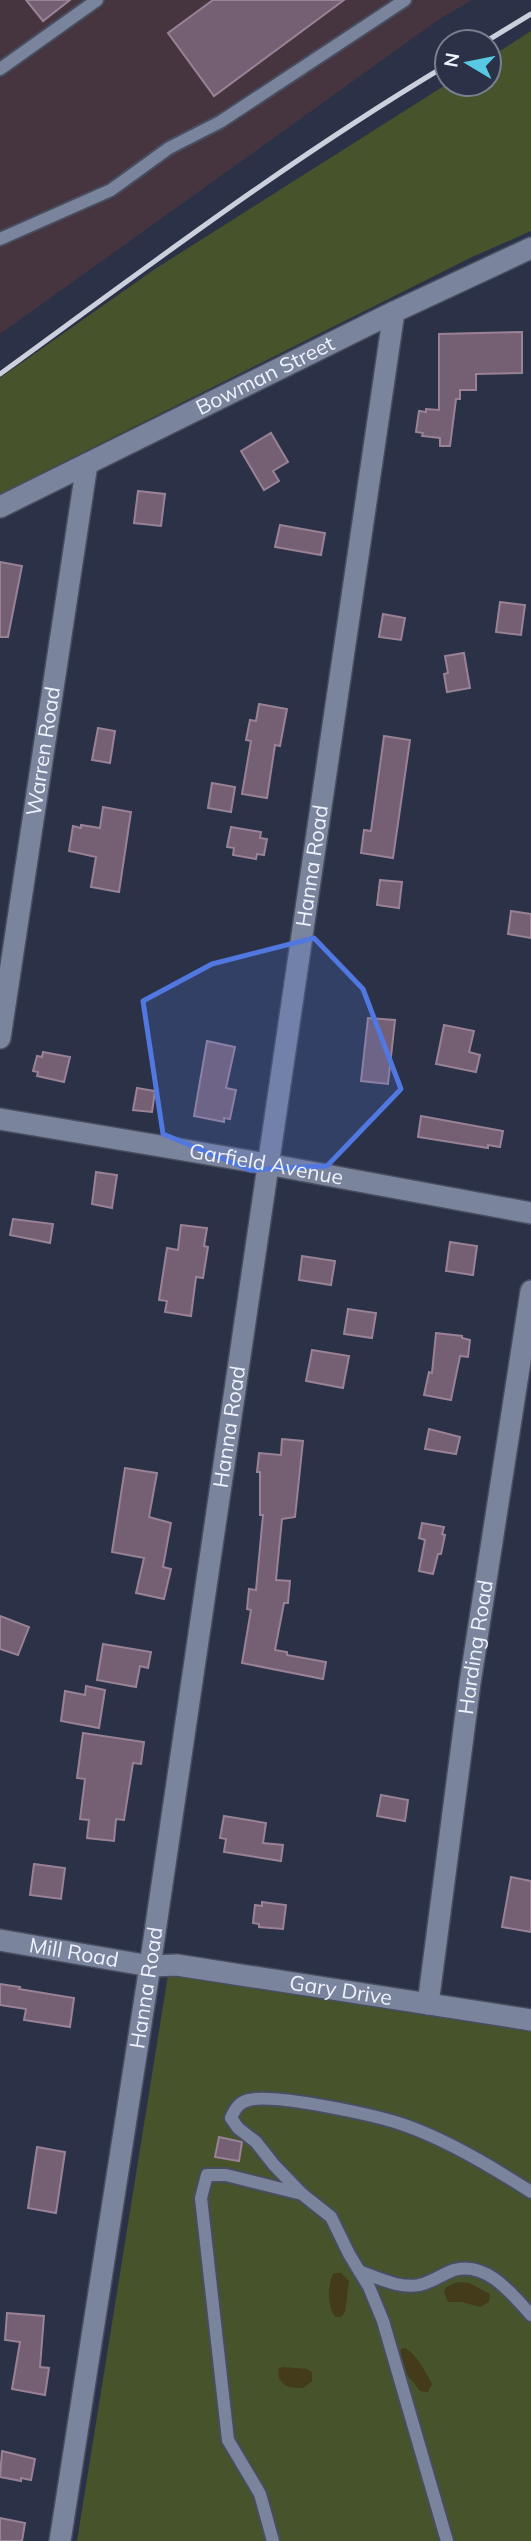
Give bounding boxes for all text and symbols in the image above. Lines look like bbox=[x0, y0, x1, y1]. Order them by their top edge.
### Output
north arrow bbox=[433, 28, 503, 98]
text: N bbox=[438, 51, 464, 69]
street label: Bowman Street bbox=[191, 330, 338, 420]
street label: Warren Road bbox=[20, 685, 65, 818]
street label: Hanna Road bbox=[289, 803, 333, 928]
street label: Garfield Avenue bbox=[187, 1137, 345, 1190]
street label: Hanna Road bbox=[207, 1364, 250, 1489]
street label: Harding Road bbox=[452, 1578, 498, 1716]
street label: Hanna Road bbox=[123, 1925, 168, 2050]
street label: Mill Road bbox=[27, 1931, 121, 1972]
street label: Gary Drive bbox=[288, 1969, 394, 2010]

